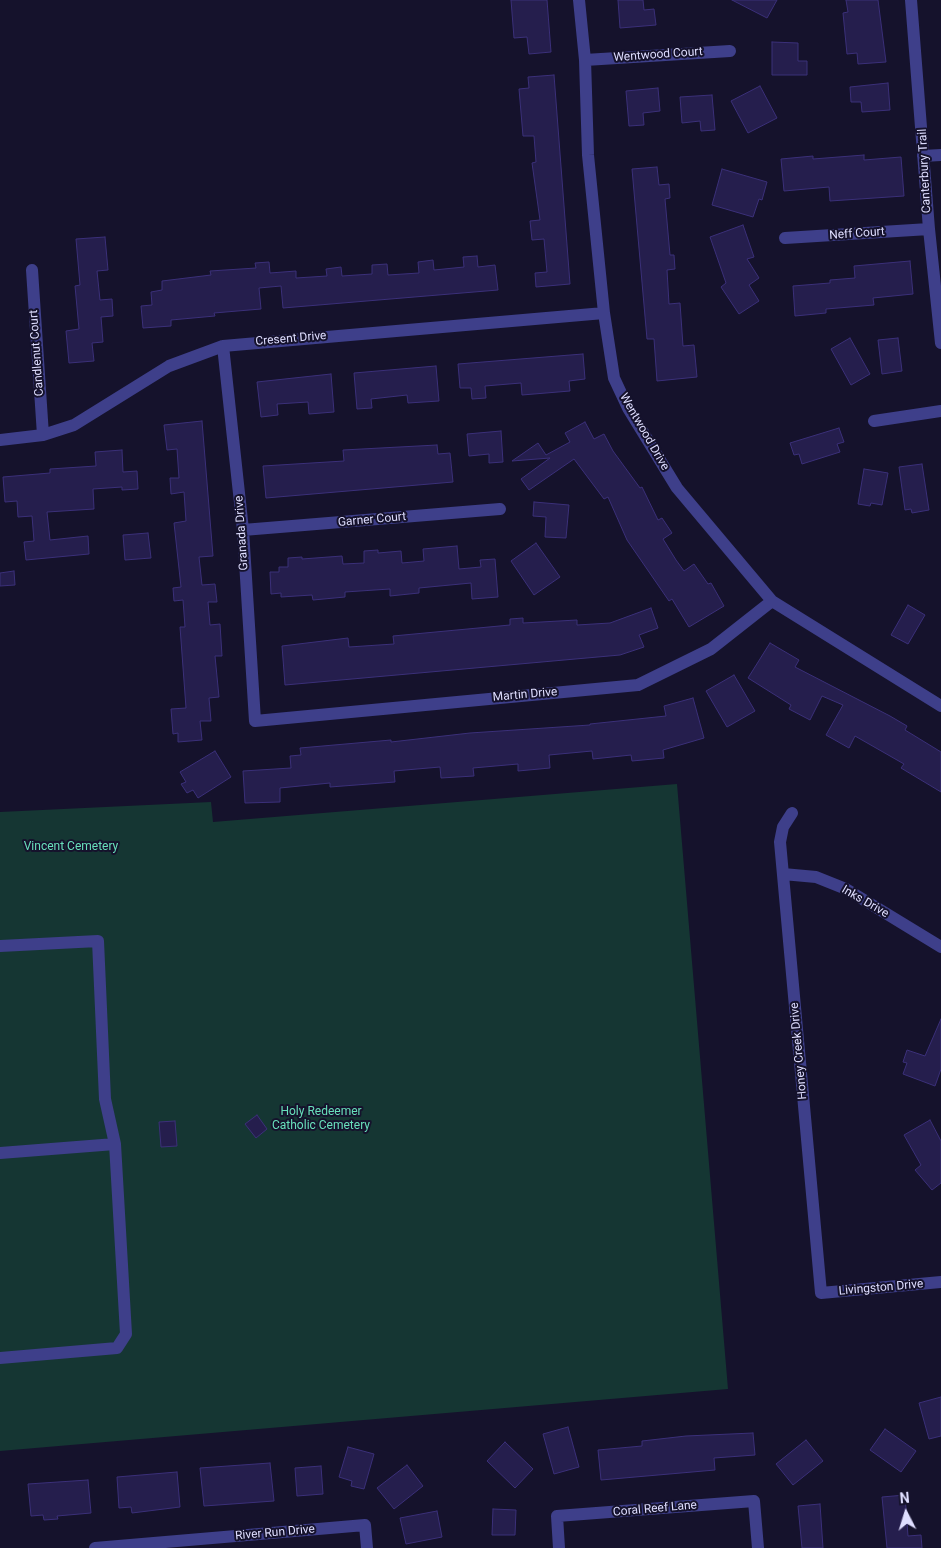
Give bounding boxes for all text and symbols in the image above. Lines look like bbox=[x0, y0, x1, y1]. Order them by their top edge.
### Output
street label: Wentwood Court bbox=[613, 45, 703, 65]
street label: Canterbury Trail bbox=[916, 128, 934, 214]
street label: Neff Court bbox=[829, 225, 885, 243]
street label: Candlenut Court bbox=[27, 309, 47, 397]
street label: Cresent Drive bbox=[255, 329, 327, 349]
street label: Wentwood Drive bbox=[616, 391, 672, 473]
street label: Granada Drive bbox=[232, 495, 252, 571]
street label: Garner Court bbox=[337, 510, 407, 530]
street label: Martin Drive bbox=[492, 685, 558, 705]
park label: Vincent Cemetery bbox=[24, 840, 118, 854]
street label: Inks Drive bbox=[839, 883, 891, 921]
street label: Honey Creek Drive bbox=[788, 1002, 810, 1100]
park label: Holy Redeemer Catholic Cemetery bbox=[272, 1105, 370, 1133]
street label: Livingston Drive bbox=[838, 1277, 924, 1299]
north arrow bbox=[881, 1488, 931, 1538]
text: N bbox=[899, 1490, 910, 1506]
street label: Coral Reef Lane bbox=[612, 1498, 698, 1520]
street label: River Run Drive bbox=[235, 1522, 315, 1544]

